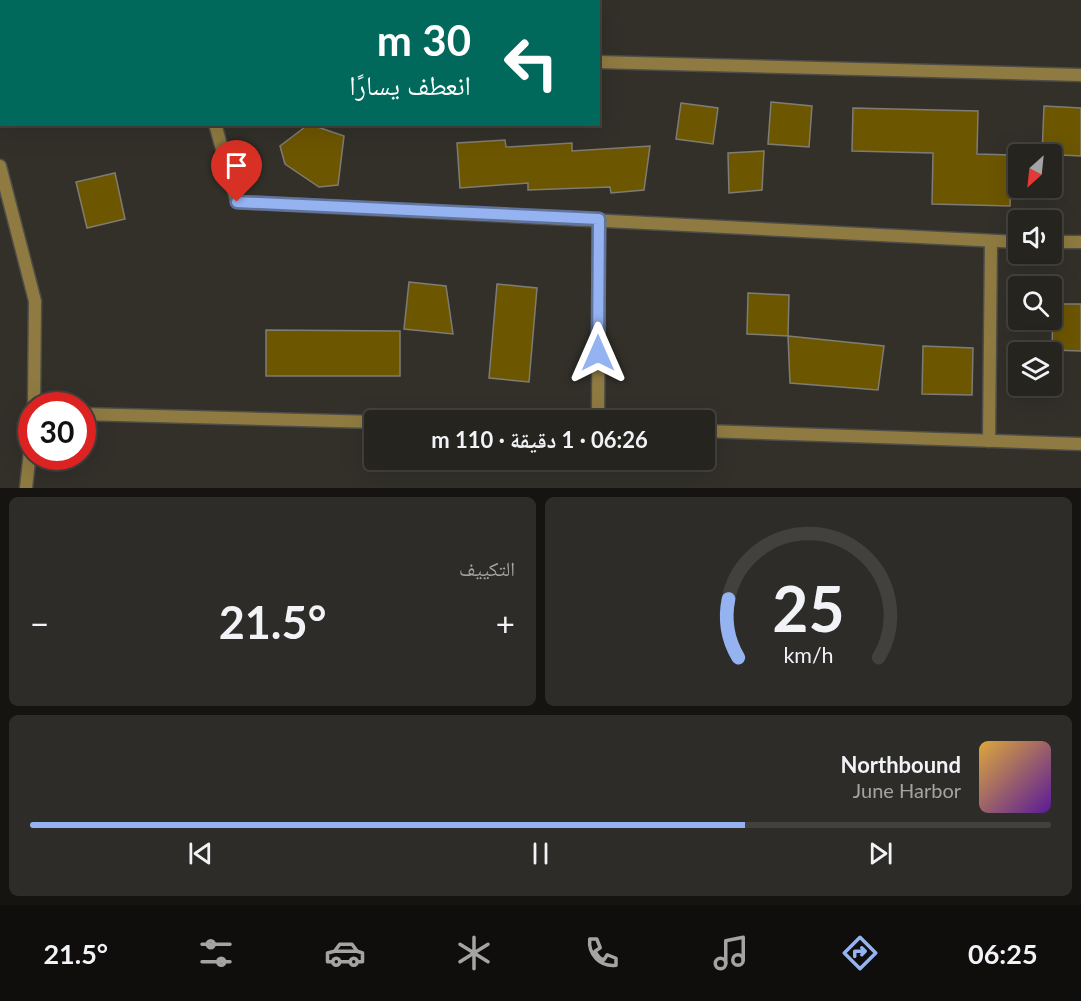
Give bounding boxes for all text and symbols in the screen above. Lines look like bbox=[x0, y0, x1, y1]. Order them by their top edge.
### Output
text: 30 m bbox=[377, 15, 471, 65]
icon: left bbox=[492, 24, 570, 102]
text: انعطف يسارًا bbox=[349, 68, 471, 101]
pin bbox=[211, 140, 262, 202]
north arrow bbox=[1008, 144, 1062, 198]
map controls bbox=[1008, 144, 1062, 396]
icon: arrive bbox=[220, 149, 253, 182]
button: sound bbox=[1008, 210, 1062, 264]
button: search bbox=[1008, 276, 1062, 330]
position arrow bbox=[566, 321, 630, 385]
button: layers bbox=[1008, 342, 1062, 396]
speed limit sign: 30 bbox=[18, 392, 96, 470]
text: 06:26 · 1 دقيقة · 110 m bbox=[431, 426, 648, 453]
text: التكييف bbox=[459, 556, 515, 580]
text: 25 bbox=[772, 570, 845, 645]
text: 21.5° bbox=[219, 595, 326, 649]
text: − bbox=[30, 603, 49, 643]
text: + bbox=[496, 603, 515, 643]
text: km/h bbox=[783, 643, 834, 669]
text: Northbound bbox=[841, 751, 961, 778]
text: June Harbor bbox=[853, 778, 961, 802]
icon: previous bbox=[184, 837, 217, 870]
icon: pause bbox=[524, 837, 557, 870]
icon: next bbox=[864, 837, 897, 870]
icon: filters bbox=[195, 932, 237, 974]
icon: car bbox=[324, 932, 366, 974]
icon: climate bbox=[453, 932, 495, 974]
icon: phone bbox=[581, 932, 623, 974]
icon: music bbox=[710, 932, 752, 974]
icon: directions bbox=[839, 932, 881, 974]
text: 21.5° bbox=[43, 937, 108, 970]
text: 06:25 bbox=[968, 937, 1038, 970]

